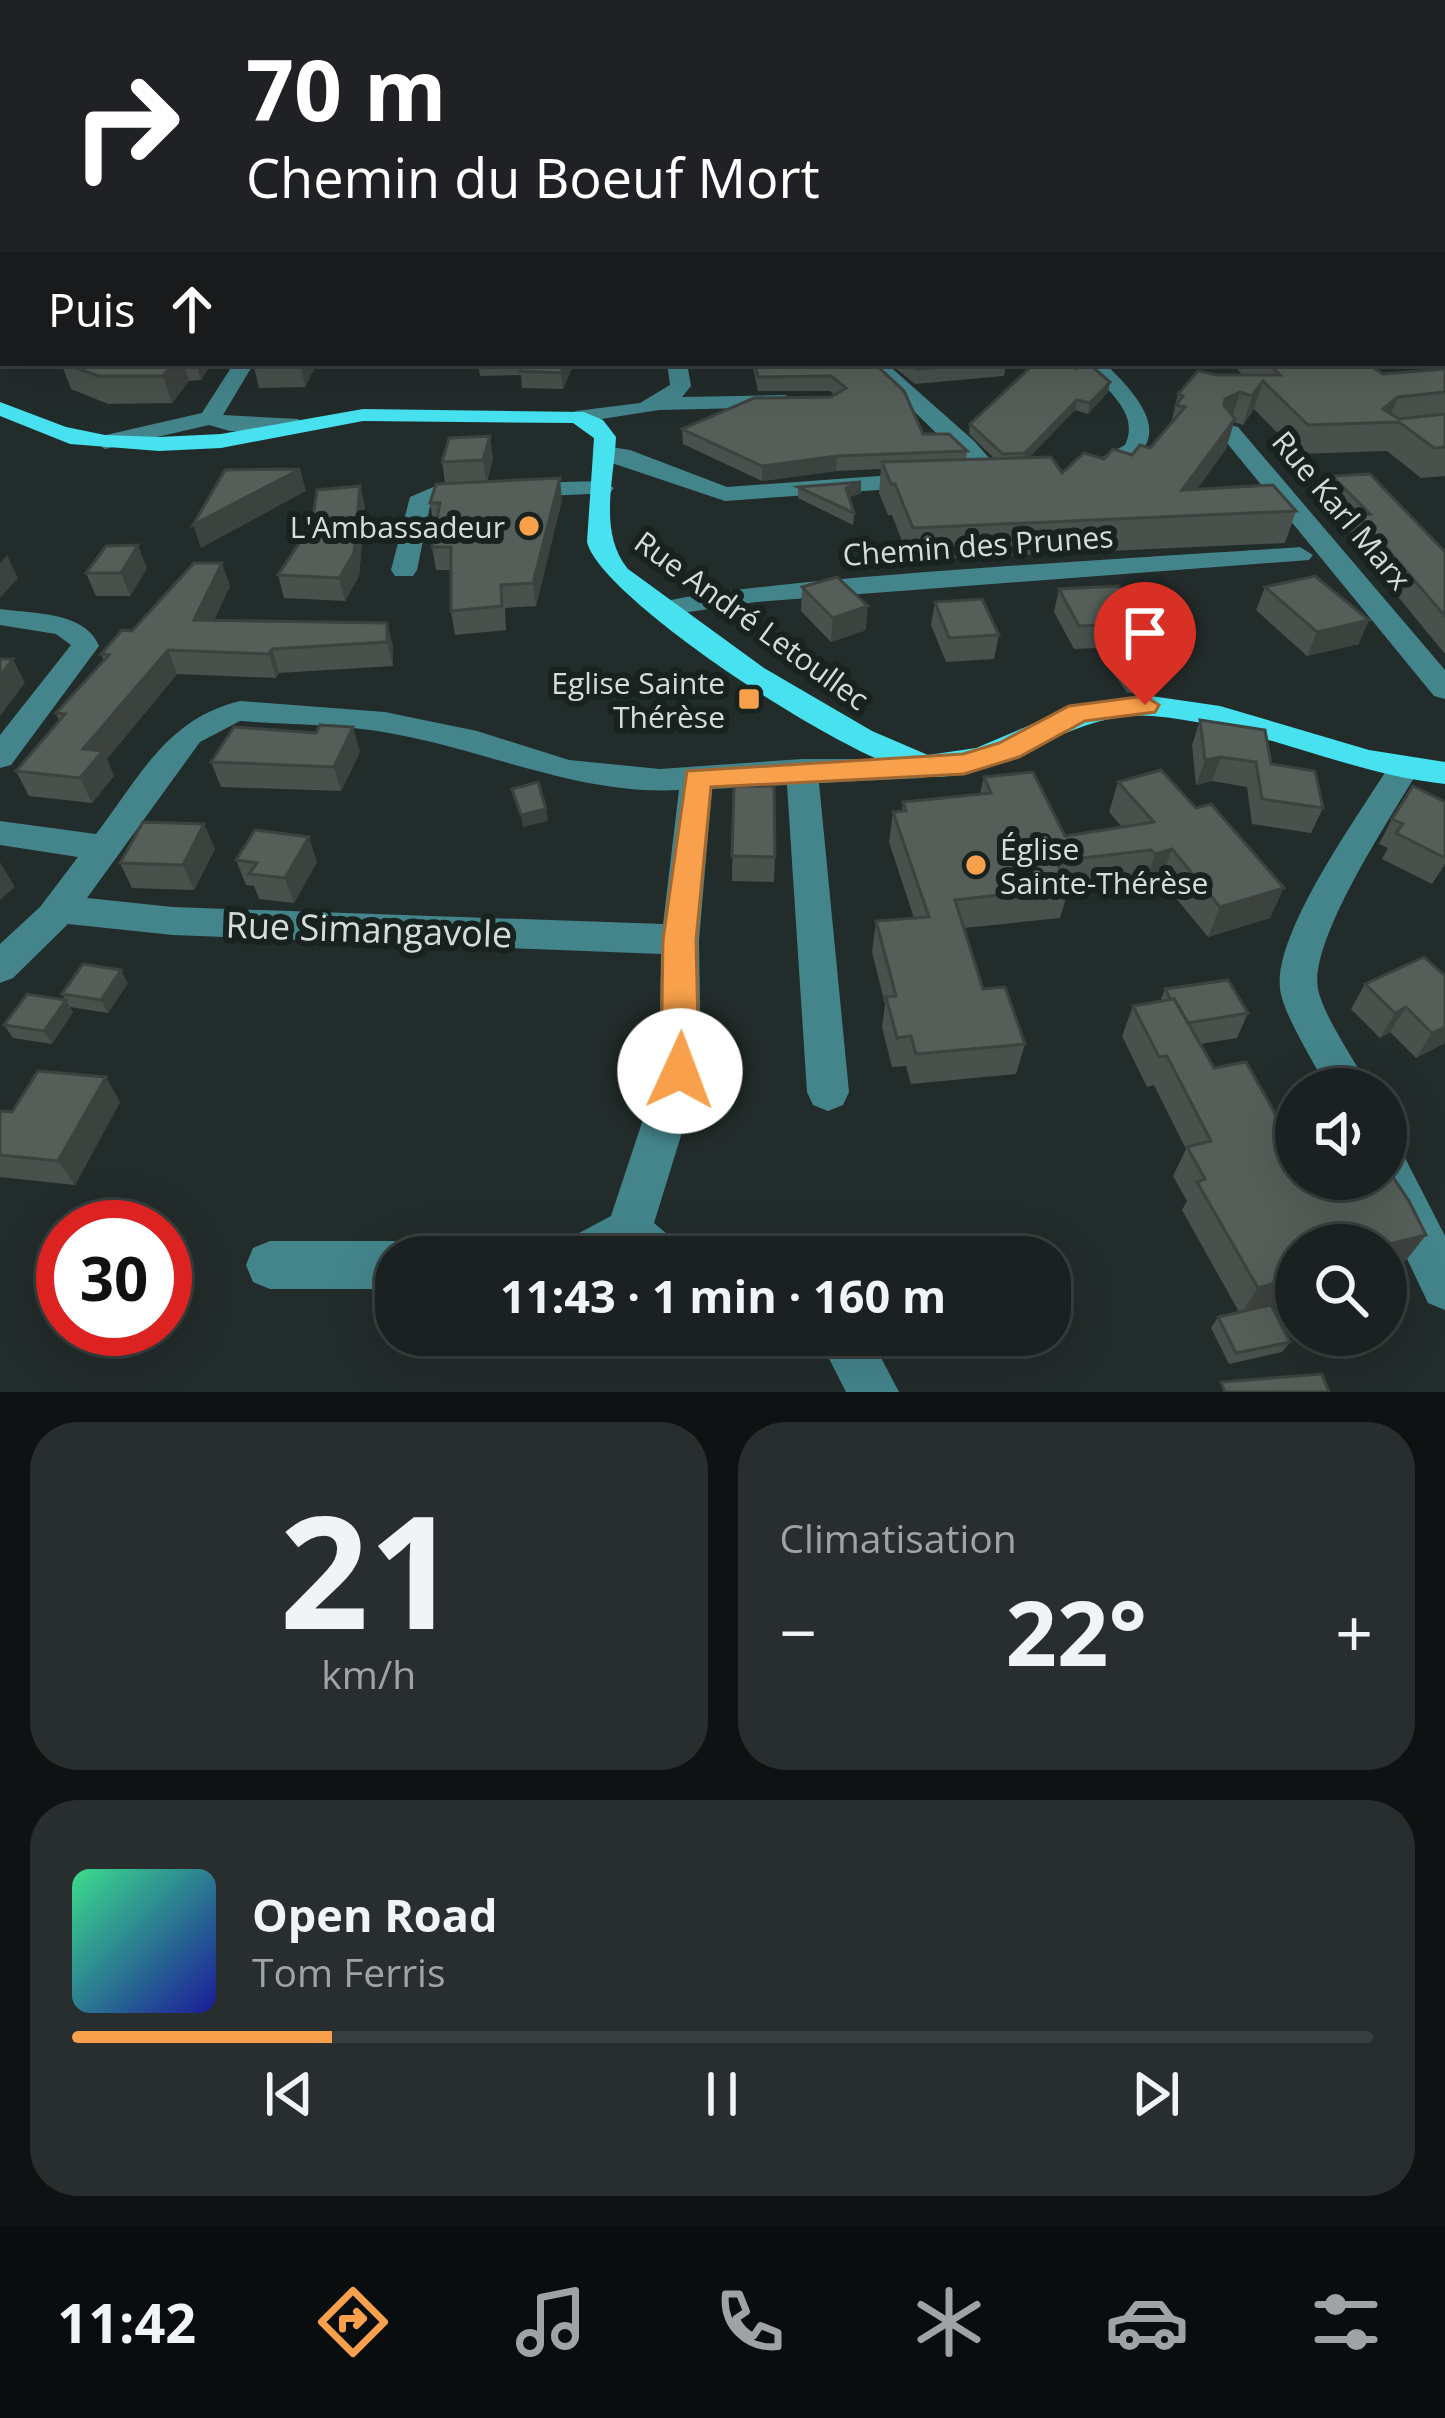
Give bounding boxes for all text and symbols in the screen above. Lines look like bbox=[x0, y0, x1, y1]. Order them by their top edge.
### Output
text: 70 m bbox=[246, 31, 446, 146]
icon: right bbox=[48, 48, 204, 204]
text: Chemin du Boeuf Mort bbox=[246, 140, 820, 214]
icon: ahead bbox=[159, 276, 225, 342]
text: Puis bbox=[48, 279, 135, 340]
street label: Rue Karl Marx bbox=[1263, 422, 1421, 598]
place label: L'Ambassadeur bbox=[290, 506, 505, 547]
marker: L'Ambassadeur bbox=[516, 513, 542, 539]
street label: Chemin des Prunes bbox=[841, 515, 1115, 575]
street label: Rue André Letoullec bbox=[627, 521, 877, 719]
pin bbox=[1094, 582, 1196, 705]
icon: arrive bbox=[1112, 600, 1178, 666]
place label: Eglise Sainte Thérèse bbox=[551, 662, 725, 737]
marker: Eglise Sainte Thérèse bbox=[736, 686, 762, 712]
place label: Église Sainte-Thérèse bbox=[1000, 828, 1208, 903]
marker: Église Sainte-Thérèse bbox=[963, 852, 989, 878]
street label: Rue Simangavole bbox=[225, 900, 513, 958]
position arrow bbox=[617, 1008, 743, 1134]
map controls bbox=[1275, 1068, 1407, 1356]
button: sound bbox=[1275, 1068, 1407, 1200]
speed limit sign: 30 bbox=[36, 1200, 192, 1356]
button: search bbox=[1275, 1224, 1407, 1356]
text: 11:43 · 1 min · 160 m bbox=[500, 1265, 946, 1326]
text: 21 bbox=[280, 1462, 458, 1675]
text: Climatisation bbox=[780, 1511, 1017, 1564]
text: 22° bbox=[1006, 1570, 1147, 1692]
text: − bbox=[780, 1586, 817, 1676]
text: + bbox=[1335, 1586, 1373, 1676]
text: km/h bbox=[321, 1647, 416, 1700]
text: Open Road bbox=[252, 1884, 497, 1945]
text: Tom Ferris bbox=[252, 1945, 446, 1998]
icon: previous bbox=[256, 2061, 322, 2127]
icon: pause bbox=[689, 2061, 755, 2127]
icon: next bbox=[1123, 2061, 1189, 2127]
icon: directions bbox=[311, 2280, 395, 2364]
icon: music bbox=[509, 2280, 593, 2364]
icon: phone bbox=[708, 2280, 792, 2364]
icon: climate bbox=[907, 2280, 991, 2364]
icon: car bbox=[1105, 2280, 1189, 2364]
icon: filters bbox=[1304, 2280, 1388, 2364]
text: 11:42 bbox=[57, 2285, 196, 2359]

